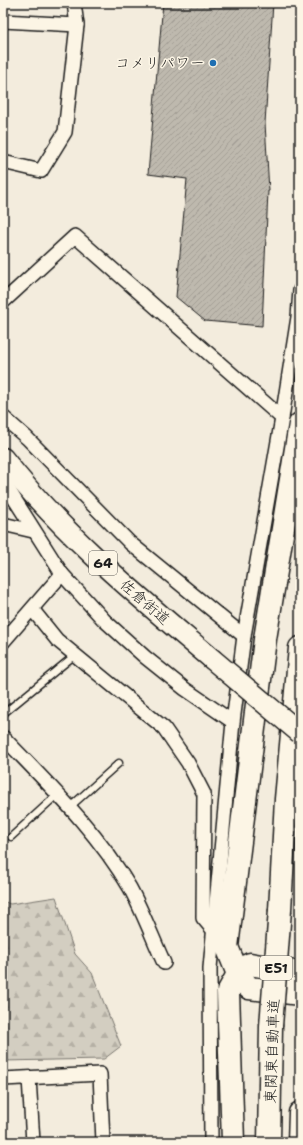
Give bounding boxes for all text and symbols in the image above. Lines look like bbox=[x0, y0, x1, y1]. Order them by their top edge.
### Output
place label: コメリパワー bbox=[115, 53, 205, 73]
marker: コメリパワー bbox=[208, 58, 218, 68]
road number: 64 bbox=[89, 551, 117, 575]
street label: 佐倉街道 bbox=[116, 575, 174, 629]
road number: E51 bbox=[260, 956, 292, 980]
street label: 東関東自動車道 bbox=[260, 998, 284, 1104]

